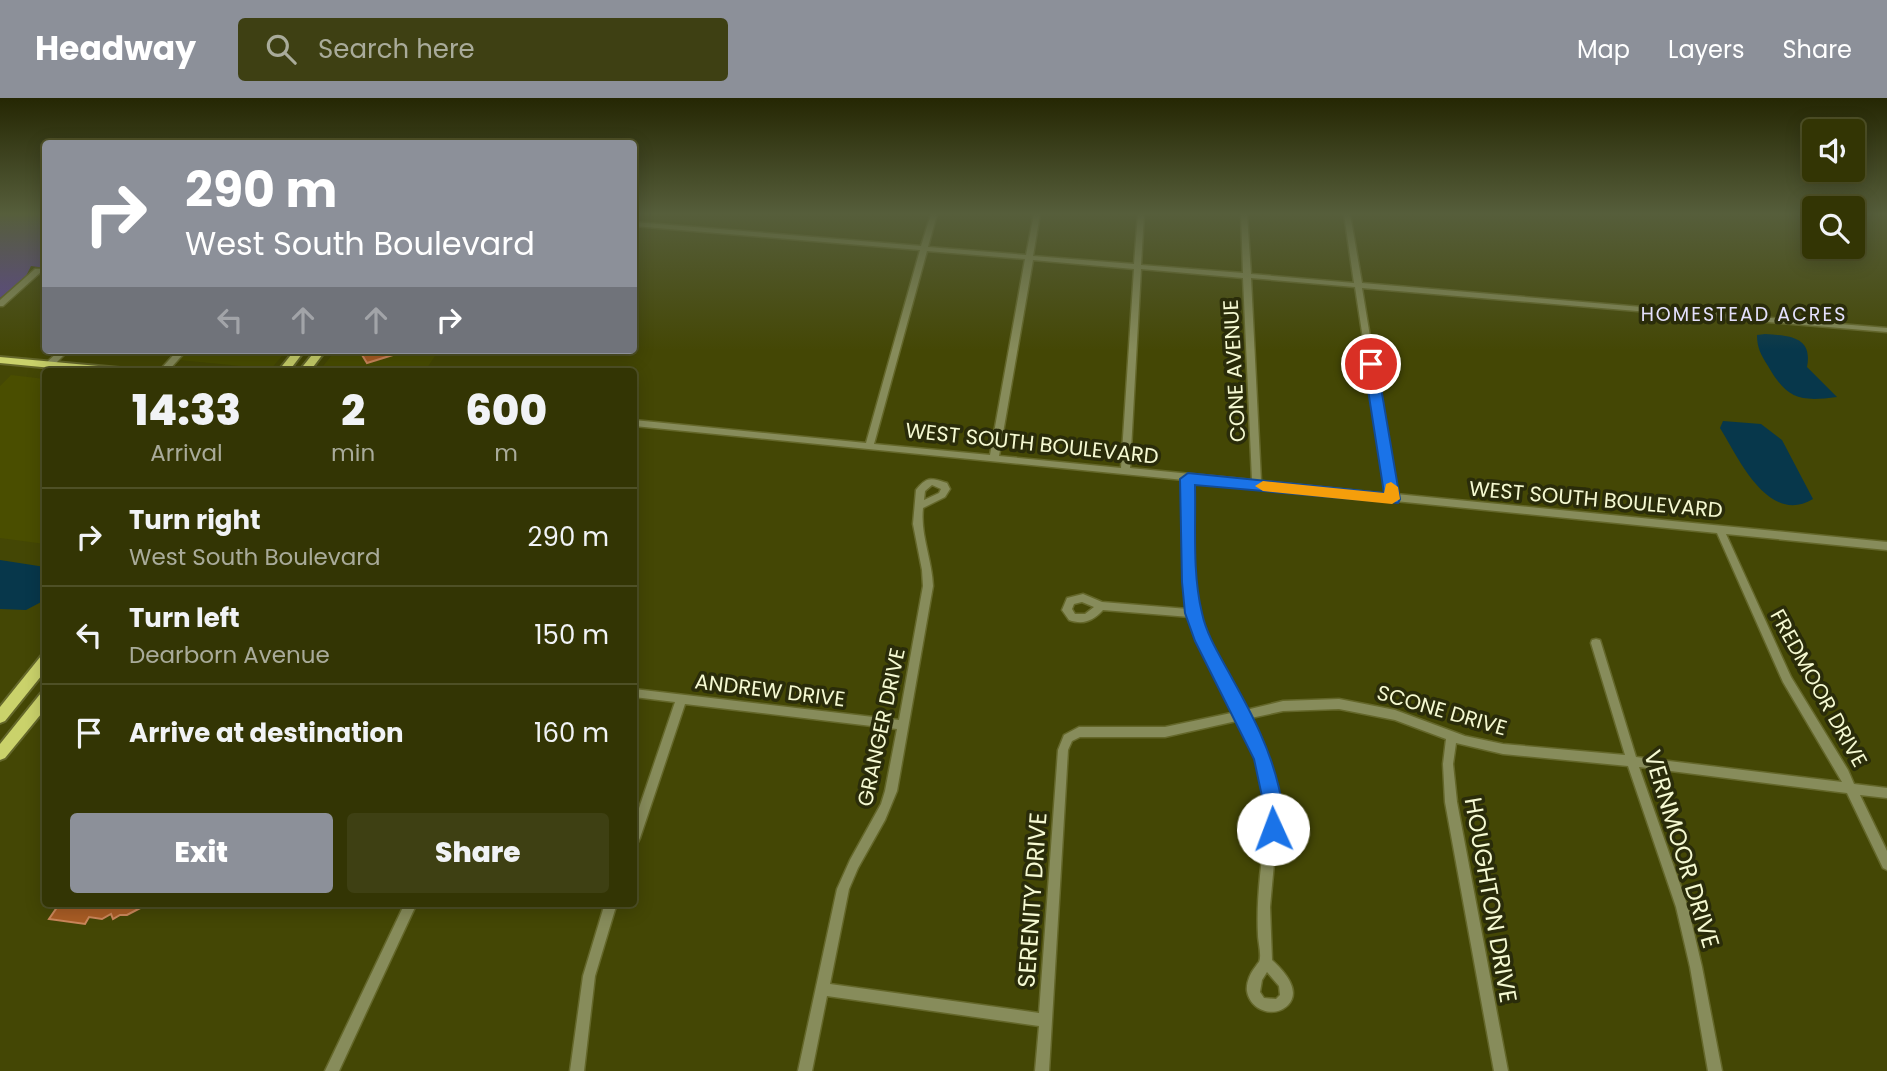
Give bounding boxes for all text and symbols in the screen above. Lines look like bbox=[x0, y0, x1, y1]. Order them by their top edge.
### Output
search box bbox=[238, 18, 728, 81]
text: Headway bbox=[35, 25, 196, 72]
icon: search bbox=[262, 30, 300, 68]
text: Search here bbox=[318, 31, 475, 67]
text: Map bbox=[1577, 33, 1630, 66]
text: Layers bbox=[1668, 33, 1744, 66]
text: Share bbox=[1782, 33, 1852, 66]
map controls bbox=[1802, 119, 1865, 259]
button: sound bbox=[1802, 119, 1865, 182]
text: 290 m bbox=[185, 156, 337, 224]
icon: right bbox=[70, 168, 161, 259]
button: search bbox=[1802, 196, 1865, 259]
text: West South Boulevard bbox=[185, 221, 535, 266]
street label: CONE AVENUE bbox=[1216, 299, 1252, 443]
icon: left bbox=[211, 301, 249, 339]
icon: ahead bbox=[284, 301, 322, 339]
icon: ahead bbox=[357, 301, 395, 339]
icon: right bbox=[430, 301, 468, 339]
district label: HOMESTEAD ACRES bbox=[1641, 301, 1847, 328]
pin bbox=[1341, 334, 1401, 394]
icon: arrive bbox=[1352, 345, 1390, 383]
text: 14:33 bbox=[132, 381, 241, 440]
text: 2 bbox=[341, 381, 365, 440]
text: 600 bbox=[465, 381, 547, 440]
street label: WEST SOUTH BOULEVARD bbox=[904, 415, 1160, 471]
text: Arrival bbox=[150, 437, 223, 469]
text: min bbox=[331, 437, 375, 469]
text: m bbox=[494, 437, 518, 469]
street label: WEST SOUTH BOULEVARD bbox=[1468, 473, 1724, 525]
text: Turn right bbox=[129, 502, 261, 538]
icon: right bbox=[70, 518, 108, 556]
text: 290 m bbox=[528, 519, 609, 555]
text: West South Boulevard bbox=[129, 541, 380, 573]
text: Turn left bbox=[129, 600, 240, 636]
street label: FREDMOOR DRIVE bbox=[1764, 604, 1874, 772]
icon: left bbox=[70, 616, 108, 654]
text: 150 m bbox=[534, 617, 609, 653]
text: Dearborn Avenue bbox=[129, 639, 330, 671]
street label: GRANGER DRIVE bbox=[850, 645, 912, 809]
street label: ANDREW DRIVE bbox=[693, 666, 847, 714]
street label: SCONE DRIVE bbox=[1374, 678, 1510, 742]
icon: arrive bbox=[70, 714, 108, 752]
text: Arrive at destination bbox=[129, 715, 404, 751]
text: 160 m bbox=[534, 715, 609, 751]
street label: VERNMOOR DRIVE bbox=[1636, 746, 1728, 952]
position arrow bbox=[1236, 792, 1310, 866]
street label: HOUGHTON DRIVE bbox=[1457, 795, 1525, 1005]
street label: SERENITY DRIVE bbox=[1009, 811, 1055, 989]
button: Exit bbox=[70, 813, 333, 893]
button: Share bbox=[347, 813, 609, 893]

